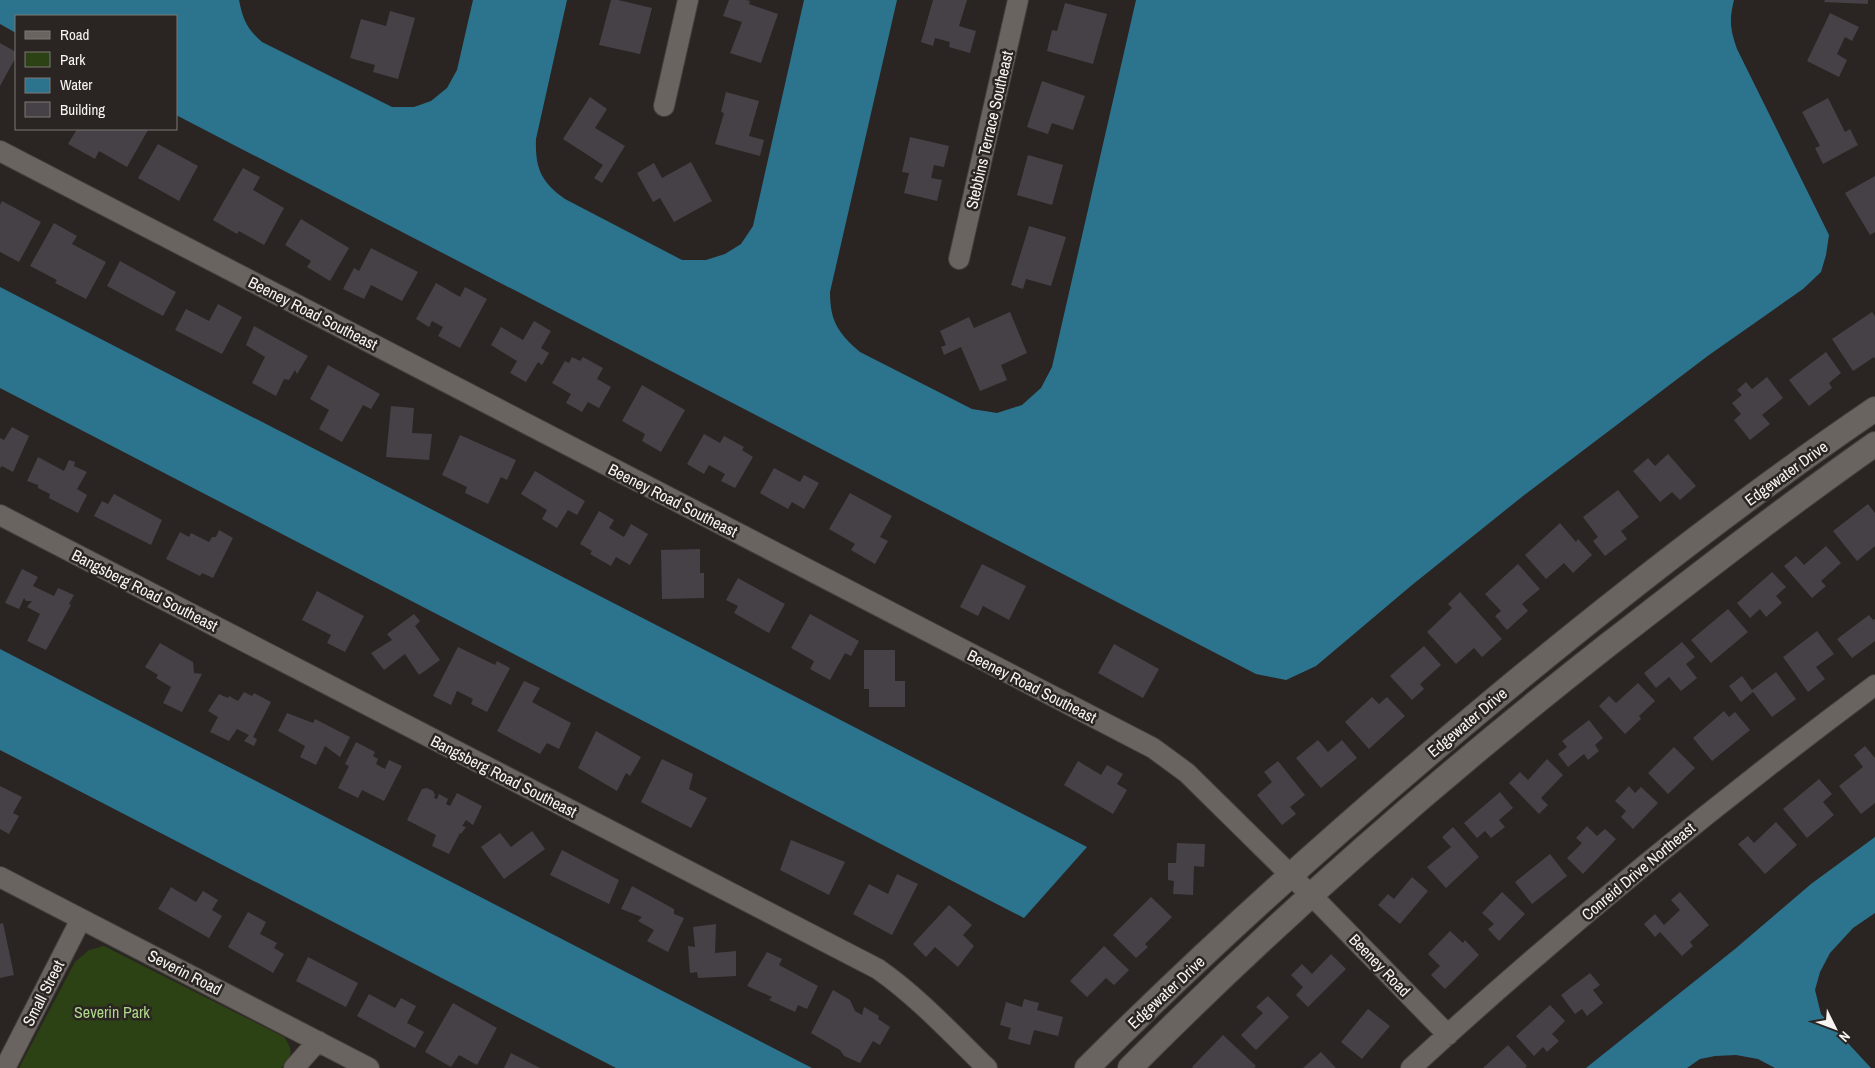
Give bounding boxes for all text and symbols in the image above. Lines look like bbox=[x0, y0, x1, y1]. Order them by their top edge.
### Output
legend bbox=[15, 15, 178, 130]
text: Road bbox=[60, 24, 89, 45]
street label: Stebbins Terrace Southeast bbox=[960, 48, 1018, 211]
text: Park bbox=[60, 49, 86, 70]
text: Water bbox=[60, 74, 92, 95]
text: Building bbox=[60, 99, 105, 120]
street label: Beeney Road Southeast bbox=[245, 271, 382, 355]
street label: Edgewater Drive bbox=[1740, 435, 1832, 511]
street label: Beeney Road Southeast bbox=[605, 458, 742, 542]
street label: Bangsberg Road Southeast bbox=[68, 544, 222, 637]
street label: Beeney Road Southeast bbox=[964, 644, 1101, 728]
street label: Edgewater Drive bbox=[1423, 682, 1511, 762]
street label: Bangsberg Road Southeast bbox=[427, 730, 581, 823]
street label: Conreid Drive Northeast bbox=[1576, 817, 1700, 925]
street label: Beeney Road bbox=[1344, 929, 1416, 1001]
street label: Severin Road bbox=[144, 944, 226, 1000]
street label: Edgewater Drive bbox=[1123, 951, 1209, 1033]
street label: Small Street bbox=[17, 956, 69, 1030]
park label: Severin Park bbox=[74, 1001, 150, 1023]
north arrow bbox=[1810, 1003, 1860, 1053]
text: N bbox=[1835, 1028, 1854, 1046]

